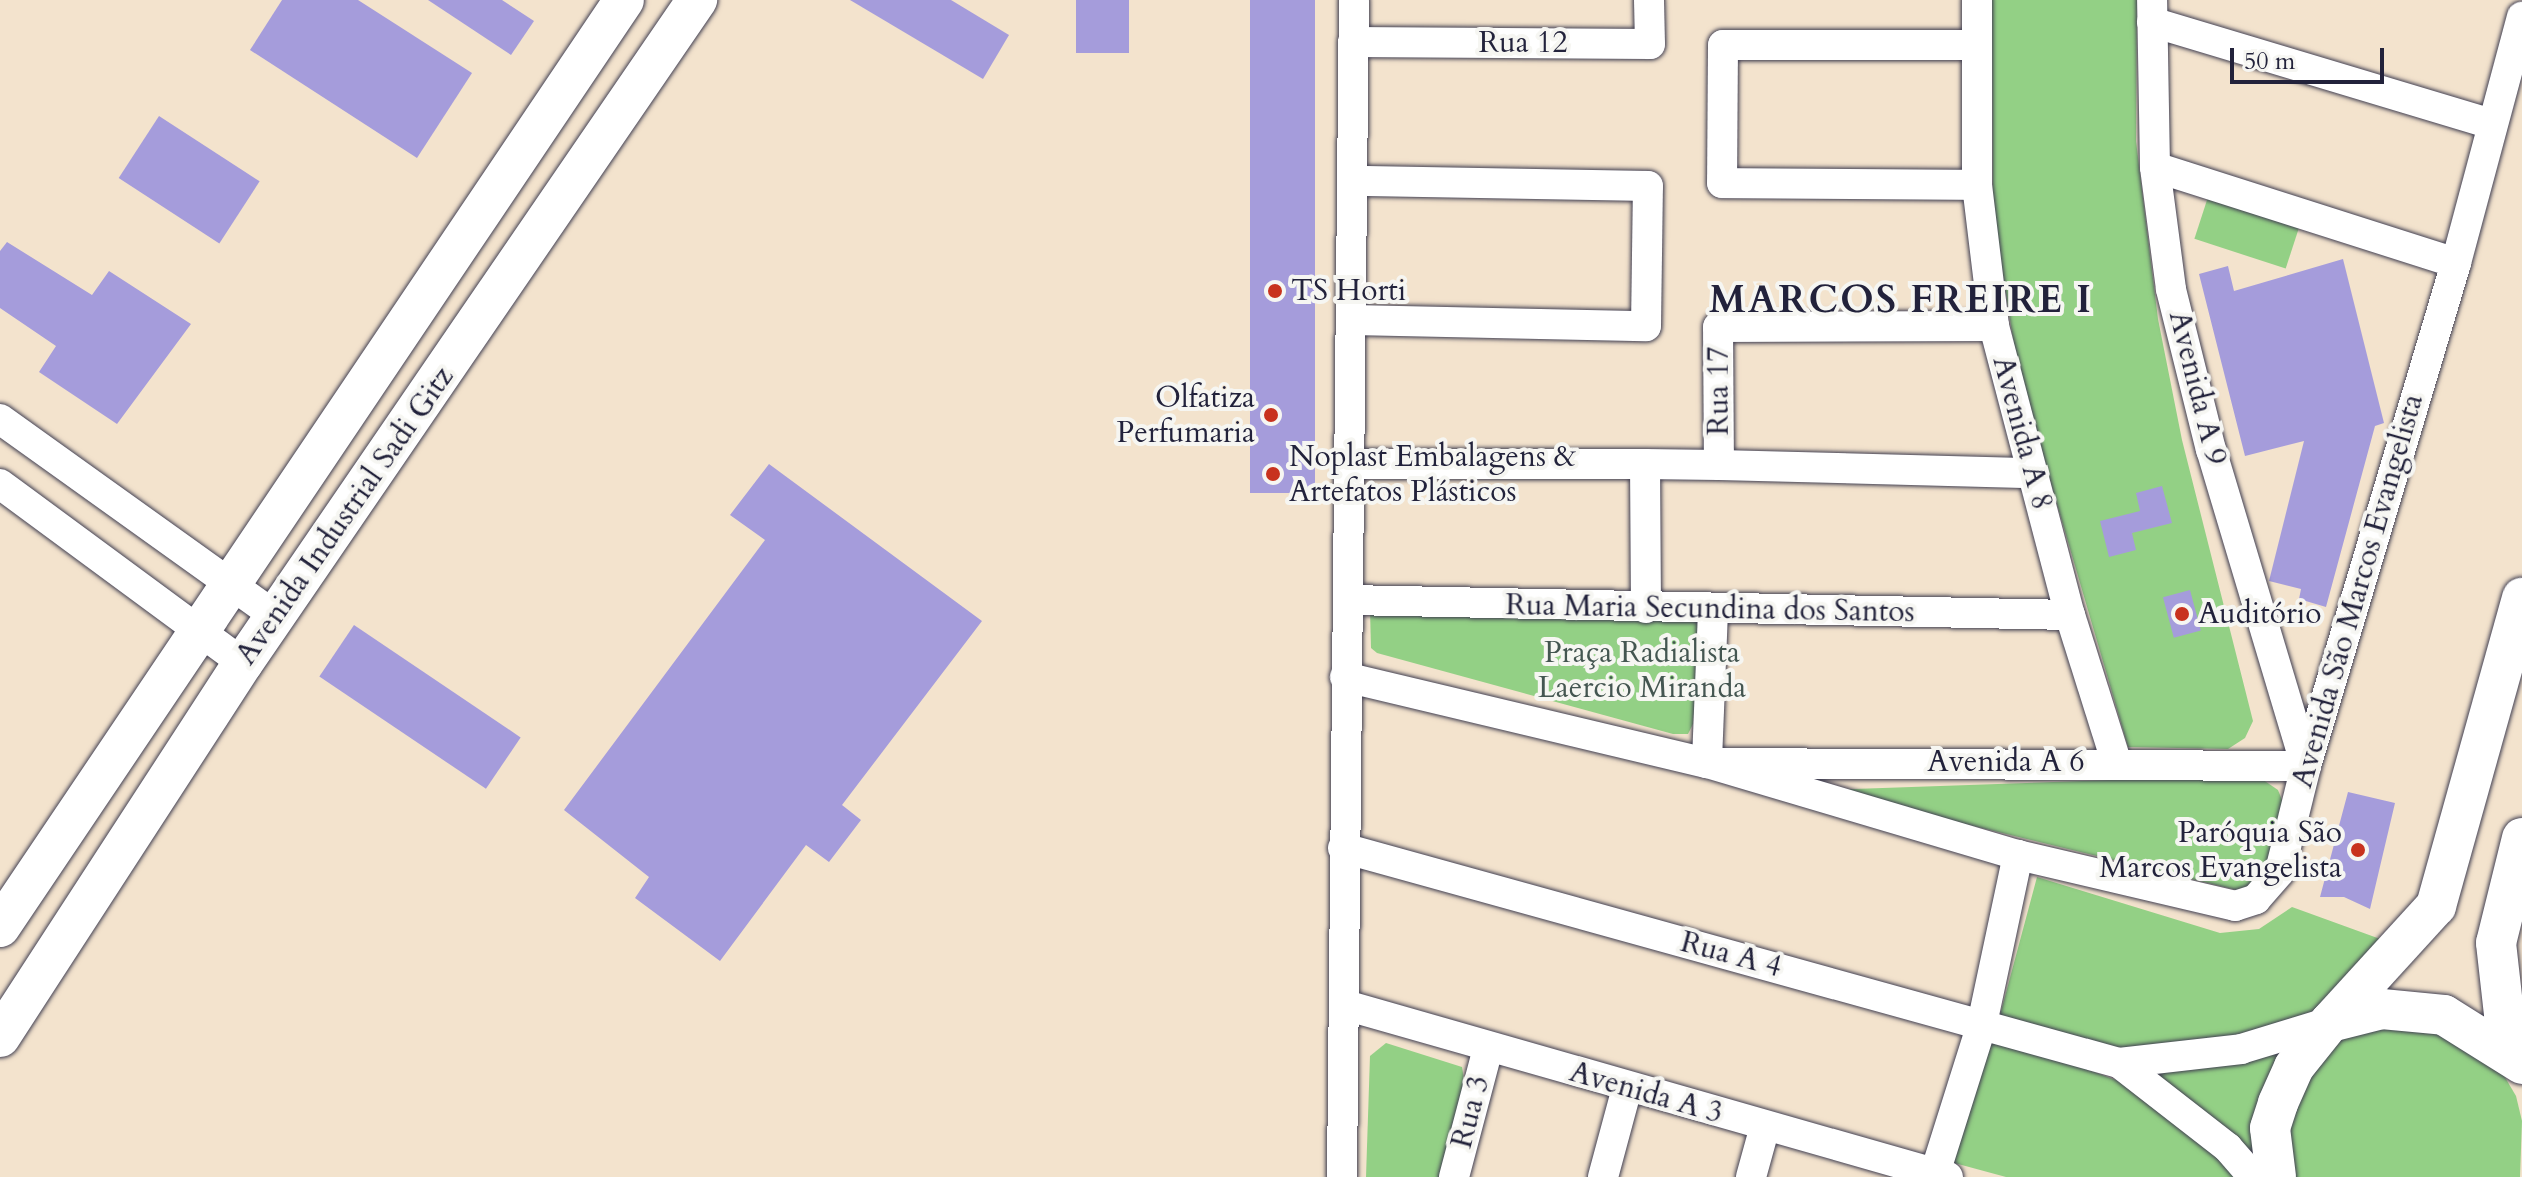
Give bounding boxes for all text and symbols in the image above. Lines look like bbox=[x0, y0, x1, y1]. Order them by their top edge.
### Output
street label: Rua 12 bbox=[1478, 25, 1568, 61]
scale bar bbox=[2234, 32, 2388, 82]
text: 50 m bbox=[2244, 45, 2295, 78]
place label: TS Horti bbox=[1291, 273, 1406, 309]
district label: MARCOS FREIRE I bbox=[1709, 278, 2093, 324]
marker: TS Horti bbox=[1266, 282, 1284, 300]
street label: Avenida A 9 bbox=[2160, 307, 2234, 469]
street label: Rua 17 bbox=[1701, 346, 1737, 436]
street label: Avenida A 8 bbox=[1984, 352, 2060, 514]
street label: Avenida Industrial Sadi Gitz bbox=[228, 360, 462, 672]
place label: Olfatiza Perfumaria bbox=[1116, 380, 1255, 450]
street label: Avenida São Marcos Evangelista bbox=[2284, 390, 2432, 792]
marker: Olfatiza Perfumaria bbox=[1262, 406, 1280, 424]
place label: Noplast Embalagens & Artefatos Plásticos bbox=[1289, 439, 1576, 510]
marker: Noplast Embalagens & Artefatos Plásticos bbox=[1264, 465, 1282, 483]
street label: Rua Maria Secundina dos Santos bbox=[1505, 587, 1915, 631]
place label: Auditório bbox=[2198, 596, 2322, 632]
marker: Auditório bbox=[2173, 605, 2191, 623]
park label: Praça Radialista Laercio Miranda bbox=[1538, 635, 1746, 706]
street label: Avenida A 6 bbox=[1927, 744, 2085, 780]
place label: Paróquia São Marcos Evangelista bbox=[2099, 815, 2342, 886]
marker: Paróquia São Marcos Evangelista bbox=[2349, 841, 2367, 859]
street label: Rua A 4 bbox=[1677, 924, 1785, 986]
street label: Avenida A 3 bbox=[1565, 1054, 1727, 1132]
street label: Rua 3 bbox=[1444, 1072, 1498, 1152]

